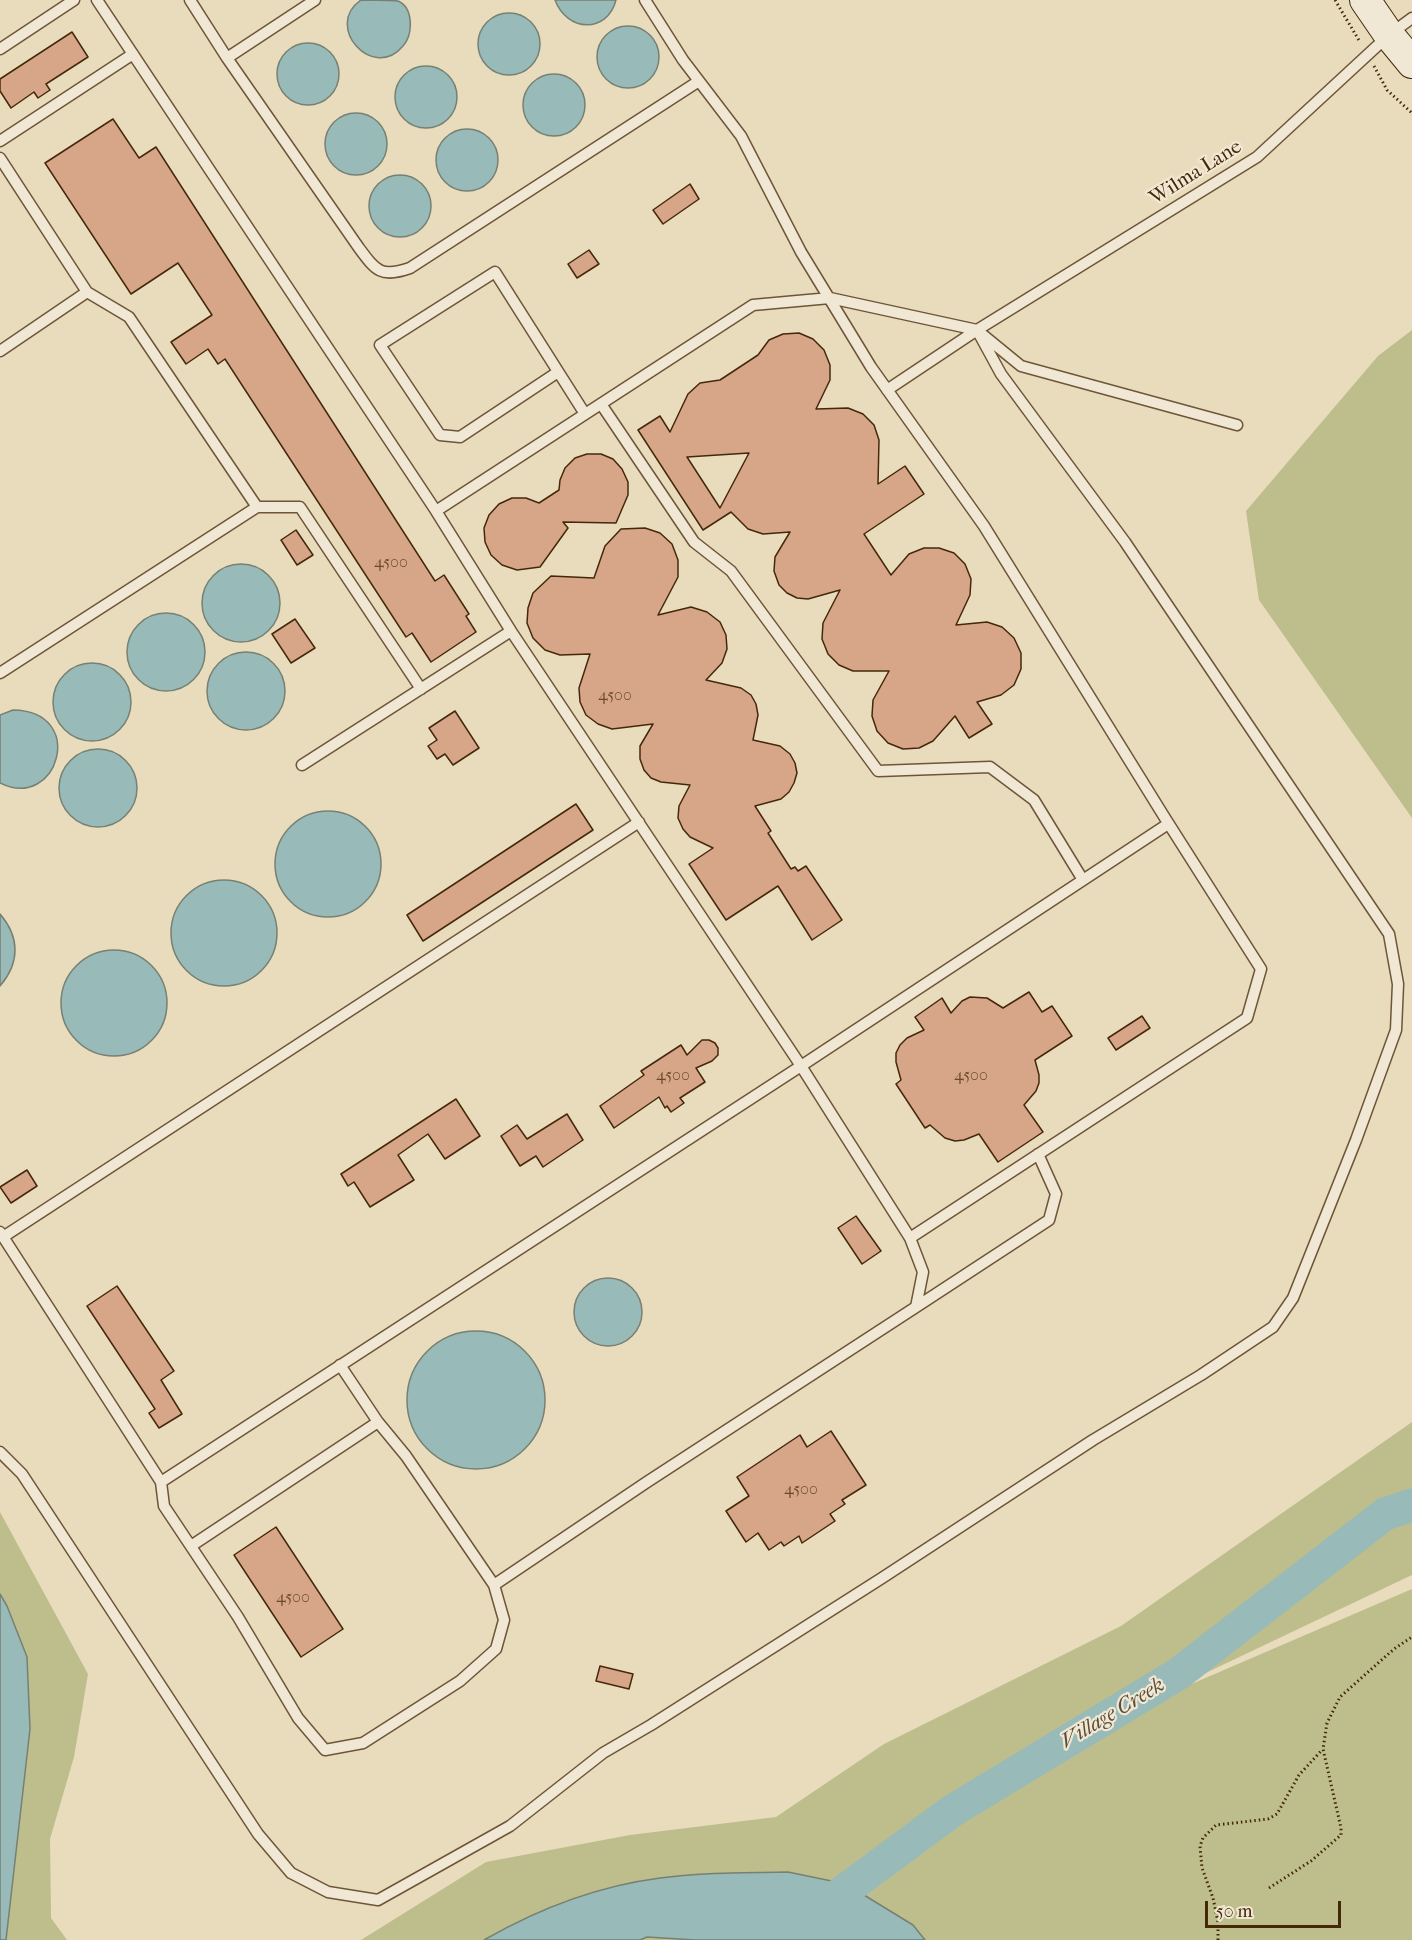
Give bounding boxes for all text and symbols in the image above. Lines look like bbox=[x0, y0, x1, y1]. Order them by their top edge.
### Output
street label: Wilma Lane bbox=[1146, 135, 1246, 211]
house number: 4500 bbox=[374, 553, 408, 573]
house number: 4500 bbox=[598, 686, 632, 706]
house number: 4500 bbox=[656, 1066, 690, 1086]
house number: 4500 bbox=[954, 1066, 988, 1086]
house number: 4500 bbox=[784, 1480, 818, 1500]
house number: 4500 bbox=[276, 1588, 310, 1608]
water label: Village Creek bbox=[1057, 1673, 1169, 1755]
scale bar bbox=[1208, 1889, 1344, 1927]
text: 50 m bbox=[1216, 1901, 1252, 1922]

